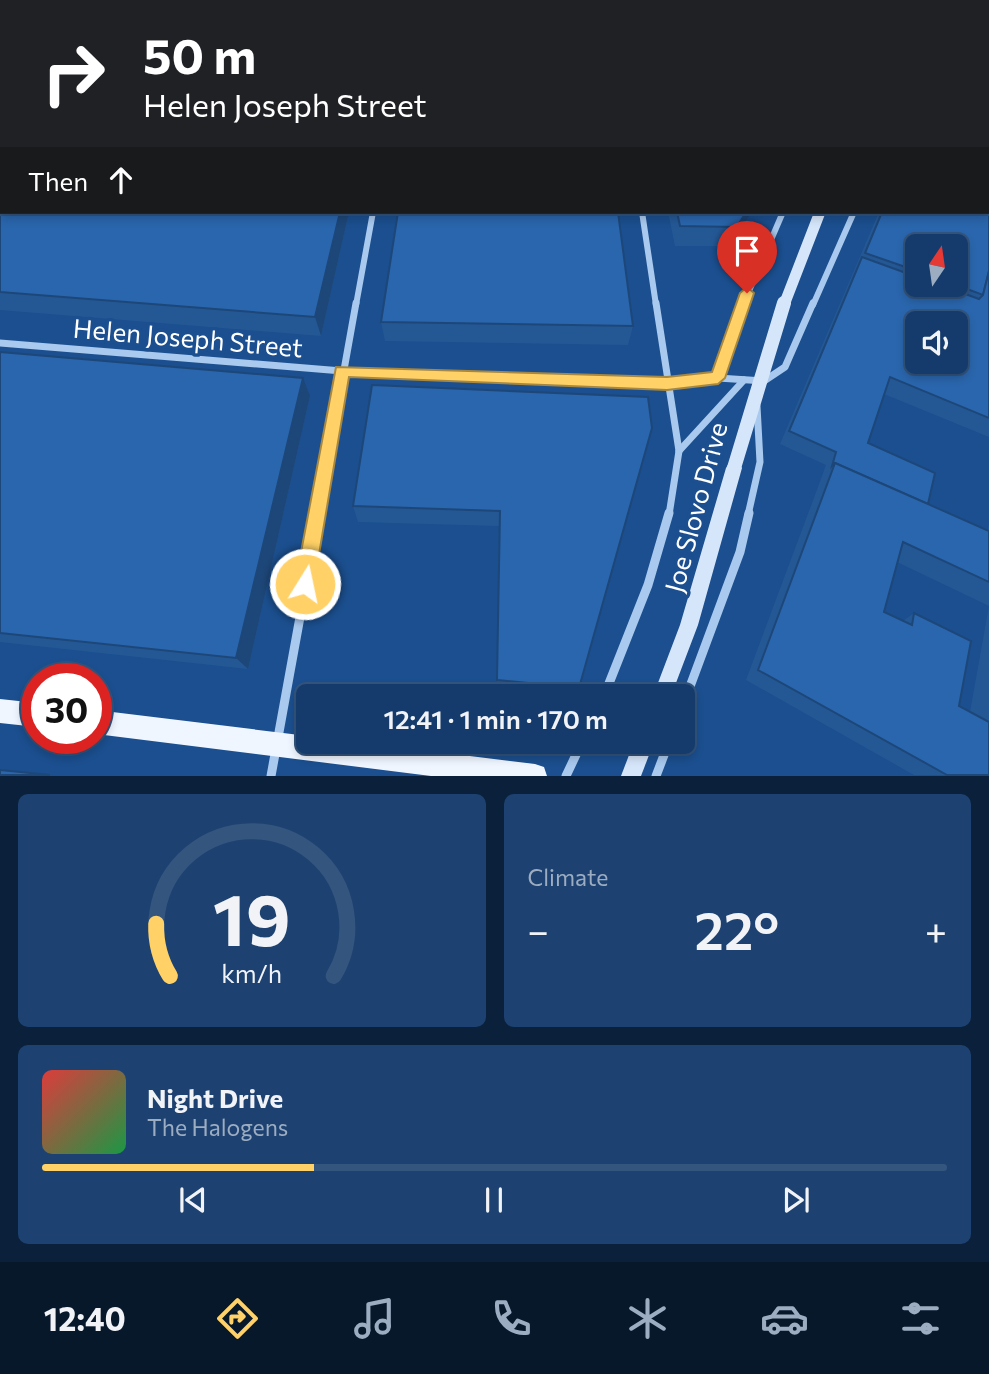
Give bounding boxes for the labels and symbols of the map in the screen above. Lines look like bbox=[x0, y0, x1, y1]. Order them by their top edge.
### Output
pin bbox=[717, 221, 777, 293]
north arrow bbox=[905, 234, 968, 298]
street label: Helen Joseph Street bbox=[72, 312, 304, 362]
street label: Joe Slovo Drive bbox=[657, 418, 733, 596]
position arrow bbox=[268, 547, 342, 621]
speed limit sign: 30 bbox=[21, 663, 112, 754]

